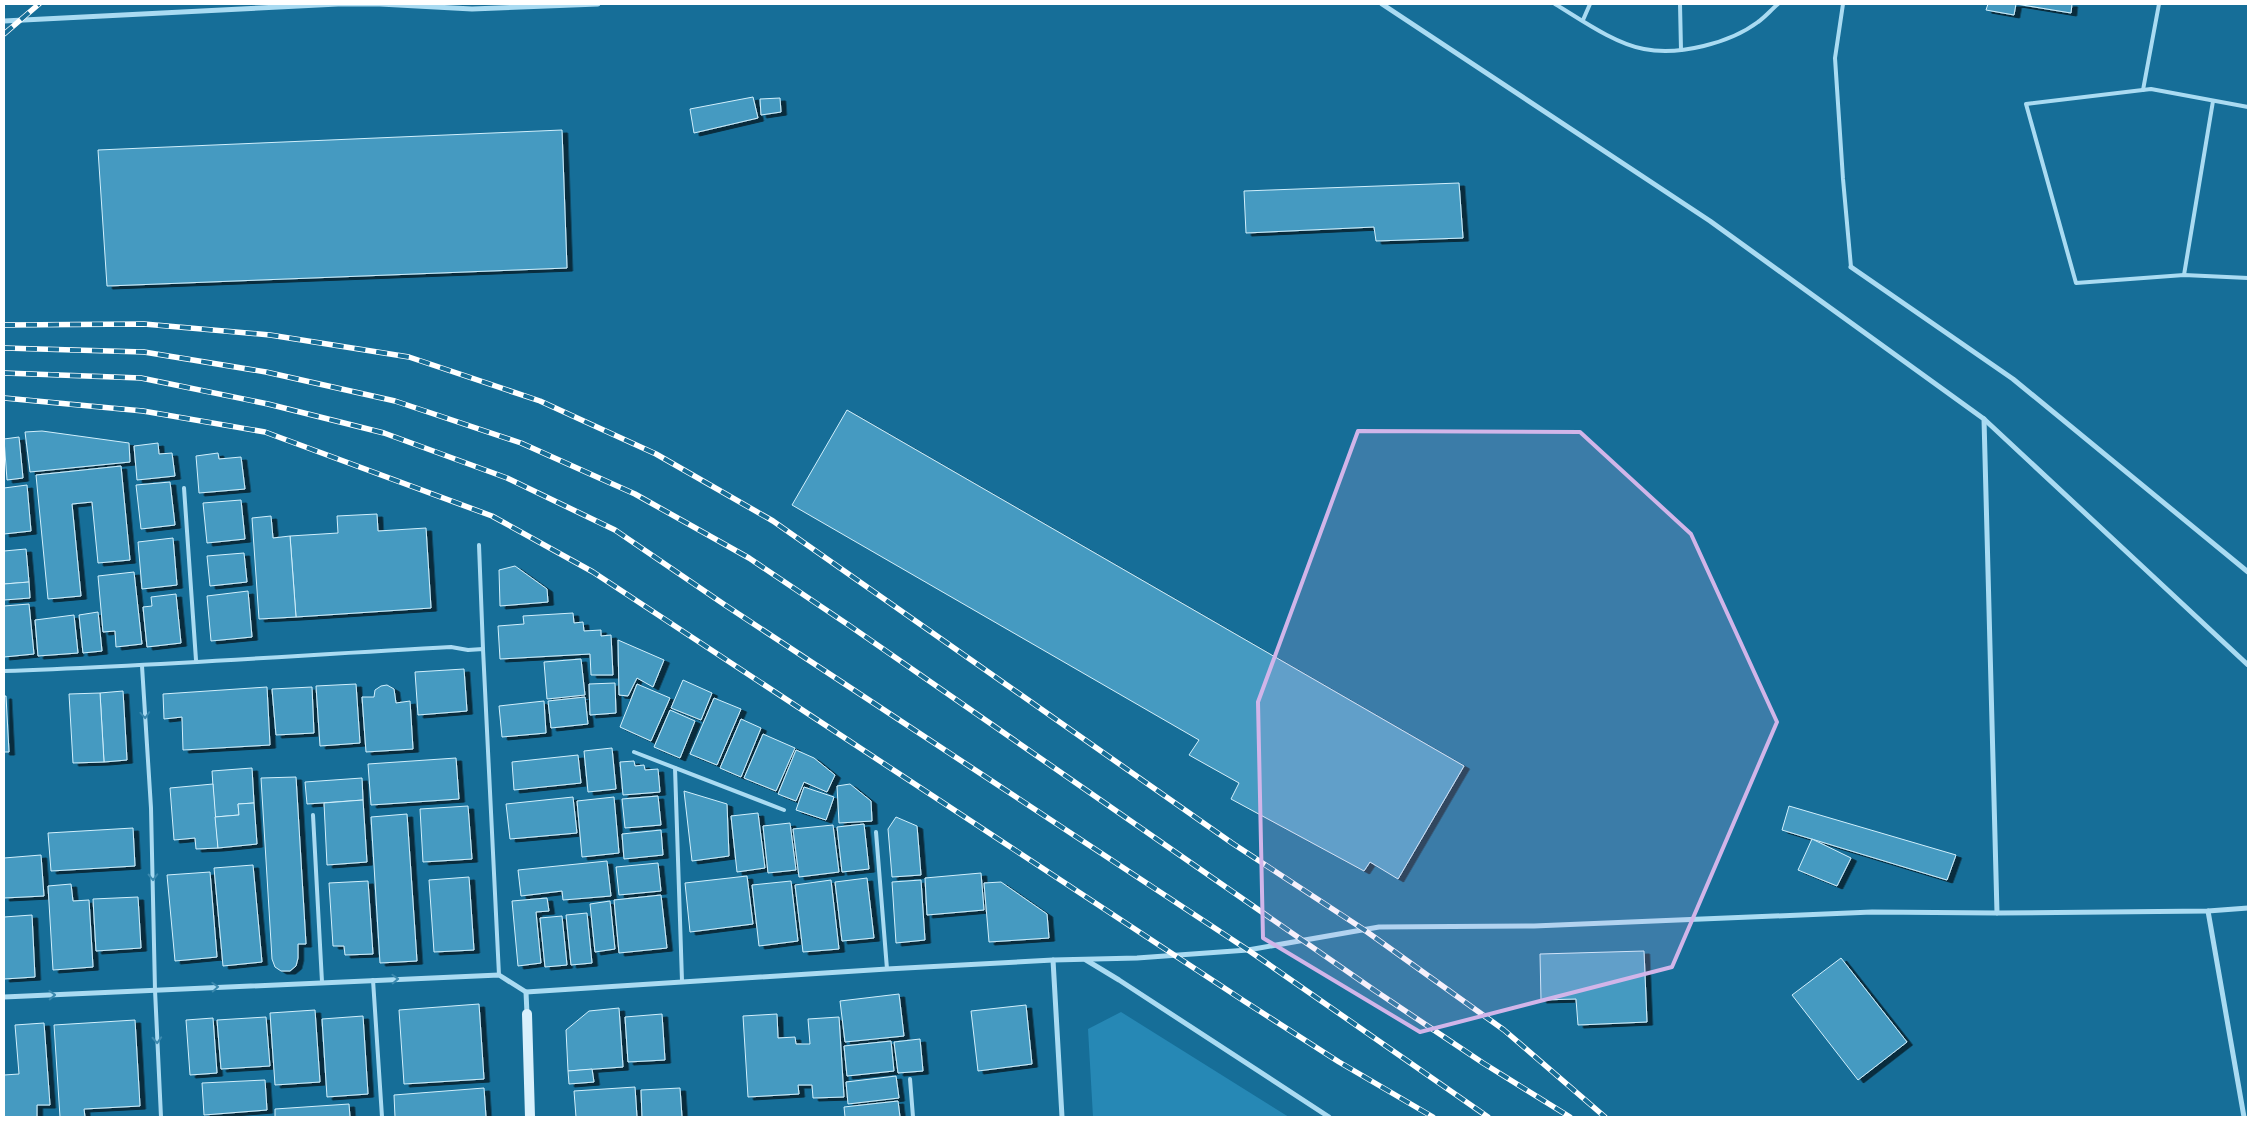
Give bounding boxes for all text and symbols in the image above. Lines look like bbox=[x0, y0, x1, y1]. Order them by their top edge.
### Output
one-way arrow bbox=[140, 711, 151, 719]
one-way arrow bbox=[147, 873, 158, 881]
one-way arrow bbox=[391, 974, 399, 985]
one-way arrow bbox=[211, 982, 219, 993]
one-way arrow bbox=[49, 989, 57, 1000]
one-way arrow bbox=[152, 1036, 163, 1044]

